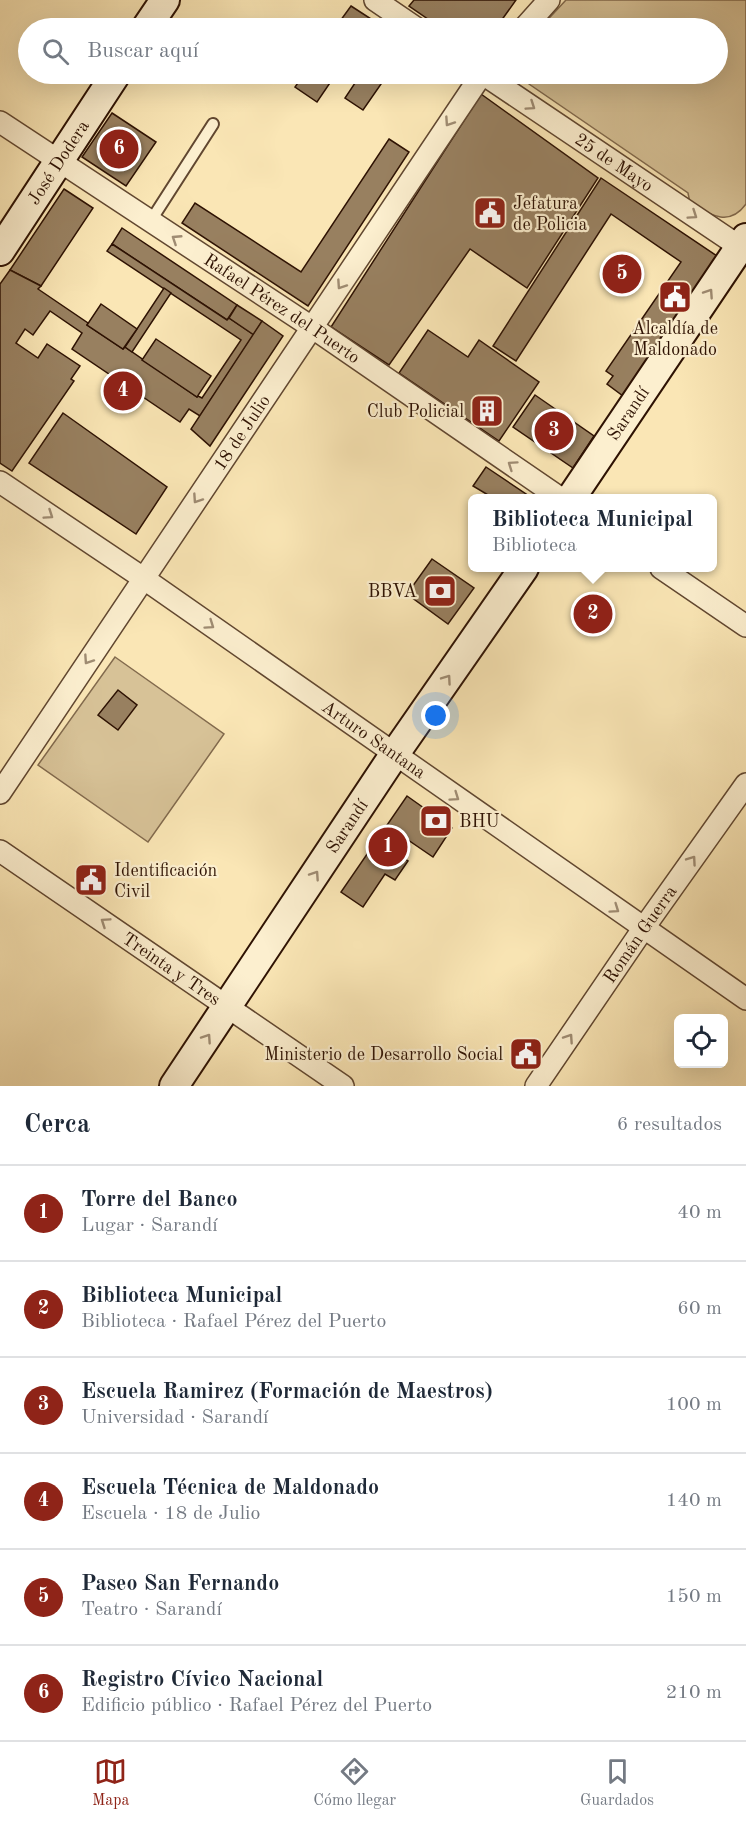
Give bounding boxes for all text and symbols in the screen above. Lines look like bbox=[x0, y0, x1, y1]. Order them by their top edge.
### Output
search box bbox=[18, 18, 728, 84]
icon: search bbox=[39, 35, 72, 68]
text: Buscar aquí bbox=[87, 40, 199, 62]
one-way arrow bbox=[524, 99, 535, 110]
one-way arrow bbox=[445, 115, 456, 126]
street label: José Dodera bbox=[25, 117, 93, 208]
pin: 6 bbox=[100, 126, 138, 172]
street label: 25 de Mayo bbox=[571, 130, 656, 196]
public building icon: Jefatura de Policia bbox=[472, 195, 508, 231]
place label: Jefatura de Policia bbox=[513, 195, 587, 234]
one-way arrow bbox=[686, 208, 697, 219]
one-way arrow bbox=[172, 235, 183, 246]
street label: Rafael Pérez del Puerto bbox=[200, 251, 363, 367]
pin: 5 bbox=[602, 252, 642, 296]
one-way arrow bbox=[337, 278, 348, 289]
public building icon: Alcaldía de Maldonado bbox=[657, 279, 693, 315]
one-way arrow bbox=[702, 289, 713, 300]
place label: Alcaldía de Maldonado bbox=[632, 320, 718, 359]
pin: 4 bbox=[104, 368, 142, 414]
street label: Sarandí bbox=[604, 384, 653, 444]
street label: 18 de Julio bbox=[211, 392, 274, 474]
building icon: Club Policial bbox=[469, 393, 505, 429]
place label: Club Policial bbox=[367, 403, 464, 421]
pin: 3 bbox=[534, 408, 574, 454]
one-way arrow bbox=[508, 461, 519, 472]
one-way arrow bbox=[193, 493, 205, 503]
popup bbox=[468, 494, 717, 572]
one-way arrow bbox=[42, 508, 53, 519]
text: Biblioteca Municipal bbox=[492, 509, 693, 531]
text: Biblioteca bbox=[492, 536, 577, 556]
bank icon: BBVA bbox=[422, 573, 458, 609]
place label: BBVA bbox=[368, 583, 417, 601]
pin: 2 bbox=[574, 592, 612, 636]
one-way arrow bbox=[203, 618, 214, 629]
one-way arrow bbox=[84, 654, 95, 665]
one-way arrow bbox=[440, 674, 451, 685]
street label: Arturo Santana bbox=[318, 698, 429, 783]
your location bbox=[421, 701, 450, 730]
one-way arrow bbox=[448, 790, 459, 801]
street label: Sarandí bbox=[323, 796, 372, 857]
bank icon: BHU bbox=[418, 803, 454, 839]
place label: BHU bbox=[459, 813, 500, 831]
pin: 1 bbox=[368, 824, 408, 870]
one-way arrow bbox=[685, 856, 696, 867]
public building icon: Identificación Civil bbox=[73, 862, 109, 898]
place label: Identificación Civil bbox=[114, 862, 218, 901]
one-way arrow bbox=[308, 871, 319, 882]
street label: Román Guerra bbox=[601, 883, 681, 987]
one-way arrow bbox=[608, 902, 619, 913]
one-way arrow bbox=[100, 918, 111, 929]
street label: Treinta y Tres bbox=[119, 930, 223, 1009]
map controls bbox=[674, 1014, 728, 1068]
button: locate bbox=[674, 1014, 728, 1068]
one-way arrow bbox=[200, 1033, 211, 1044]
one-way arrow bbox=[562, 1033, 573, 1044]
public building icon: Ministerio de Desarrollo Social bbox=[508, 1036, 544, 1072]
place label: Ministerio de Desarrollo Social bbox=[264, 1046, 503, 1064]
text: Cerca bbox=[24, 1112, 90, 1138]
text: 6 resultados bbox=[617, 1115, 722, 1135]
text: Torre del Banco bbox=[81, 1189, 238, 1211]
text: 1 bbox=[38, 1203, 49, 1223]
text: 40 m bbox=[677, 1203, 722, 1223]
text: Lugar · Sarandí bbox=[81, 1216, 218, 1236]
text: Biblioteca Municipal bbox=[81, 1285, 282, 1307]
text: 2 bbox=[38, 1299, 49, 1319]
text: 60 m bbox=[677, 1299, 722, 1319]
text: Biblioteca · Rafael Pérez del Puerto bbox=[81, 1312, 386, 1332]
text: Escuela Ramirez (Formación de Maestros) bbox=[81, 1381, 493, 1403]
text: 3 bbox=[38, 1395, 49, 1415]
text: 100 m bbox=[666, 1395, 722, 1415]
text: Universidad · Sarandí bbox=[81, 1408, 268, 1428]
text: Escuela Técnica de Maldonado bbox=[81, 1477, 379, 1499]
text: 4 bbox=[38, 1491, 49, 1511]
text: 140 m bbox=[666, 1491, 722, 1511]
text: Escuela · 18 de Julio bbox=[81, 1504, 260, 1524]
text: Paseo San Fernando bbox=[81, 1573, 279, 1595]
text: 5 bbox=[38, 1587, 49, 1607]
text: 150 m bbox=[666, 1587, 722, 1607]
text: Teatro · Sarandí bbox=[81, 1600, 222, 1620]
text: Registro Cívico Nacional bbox=[81, 1669, 323, 1691]
text: 6 bbox=[38, 1683, 49, 1703]
text: 210 m bbox=[666, 1683, 722, 1703]
text: Edificio público · Rafael Pérez del Puerto bbox=[81, 1696, 432, 1716]
tab: Mapa bbox=[92, 1755, 129, 1811]
tab: Cómo llegar bbox=[313, 1755, 396, 1811]
tab: Guardados bbox=[580, 1755, 654, 1811]

